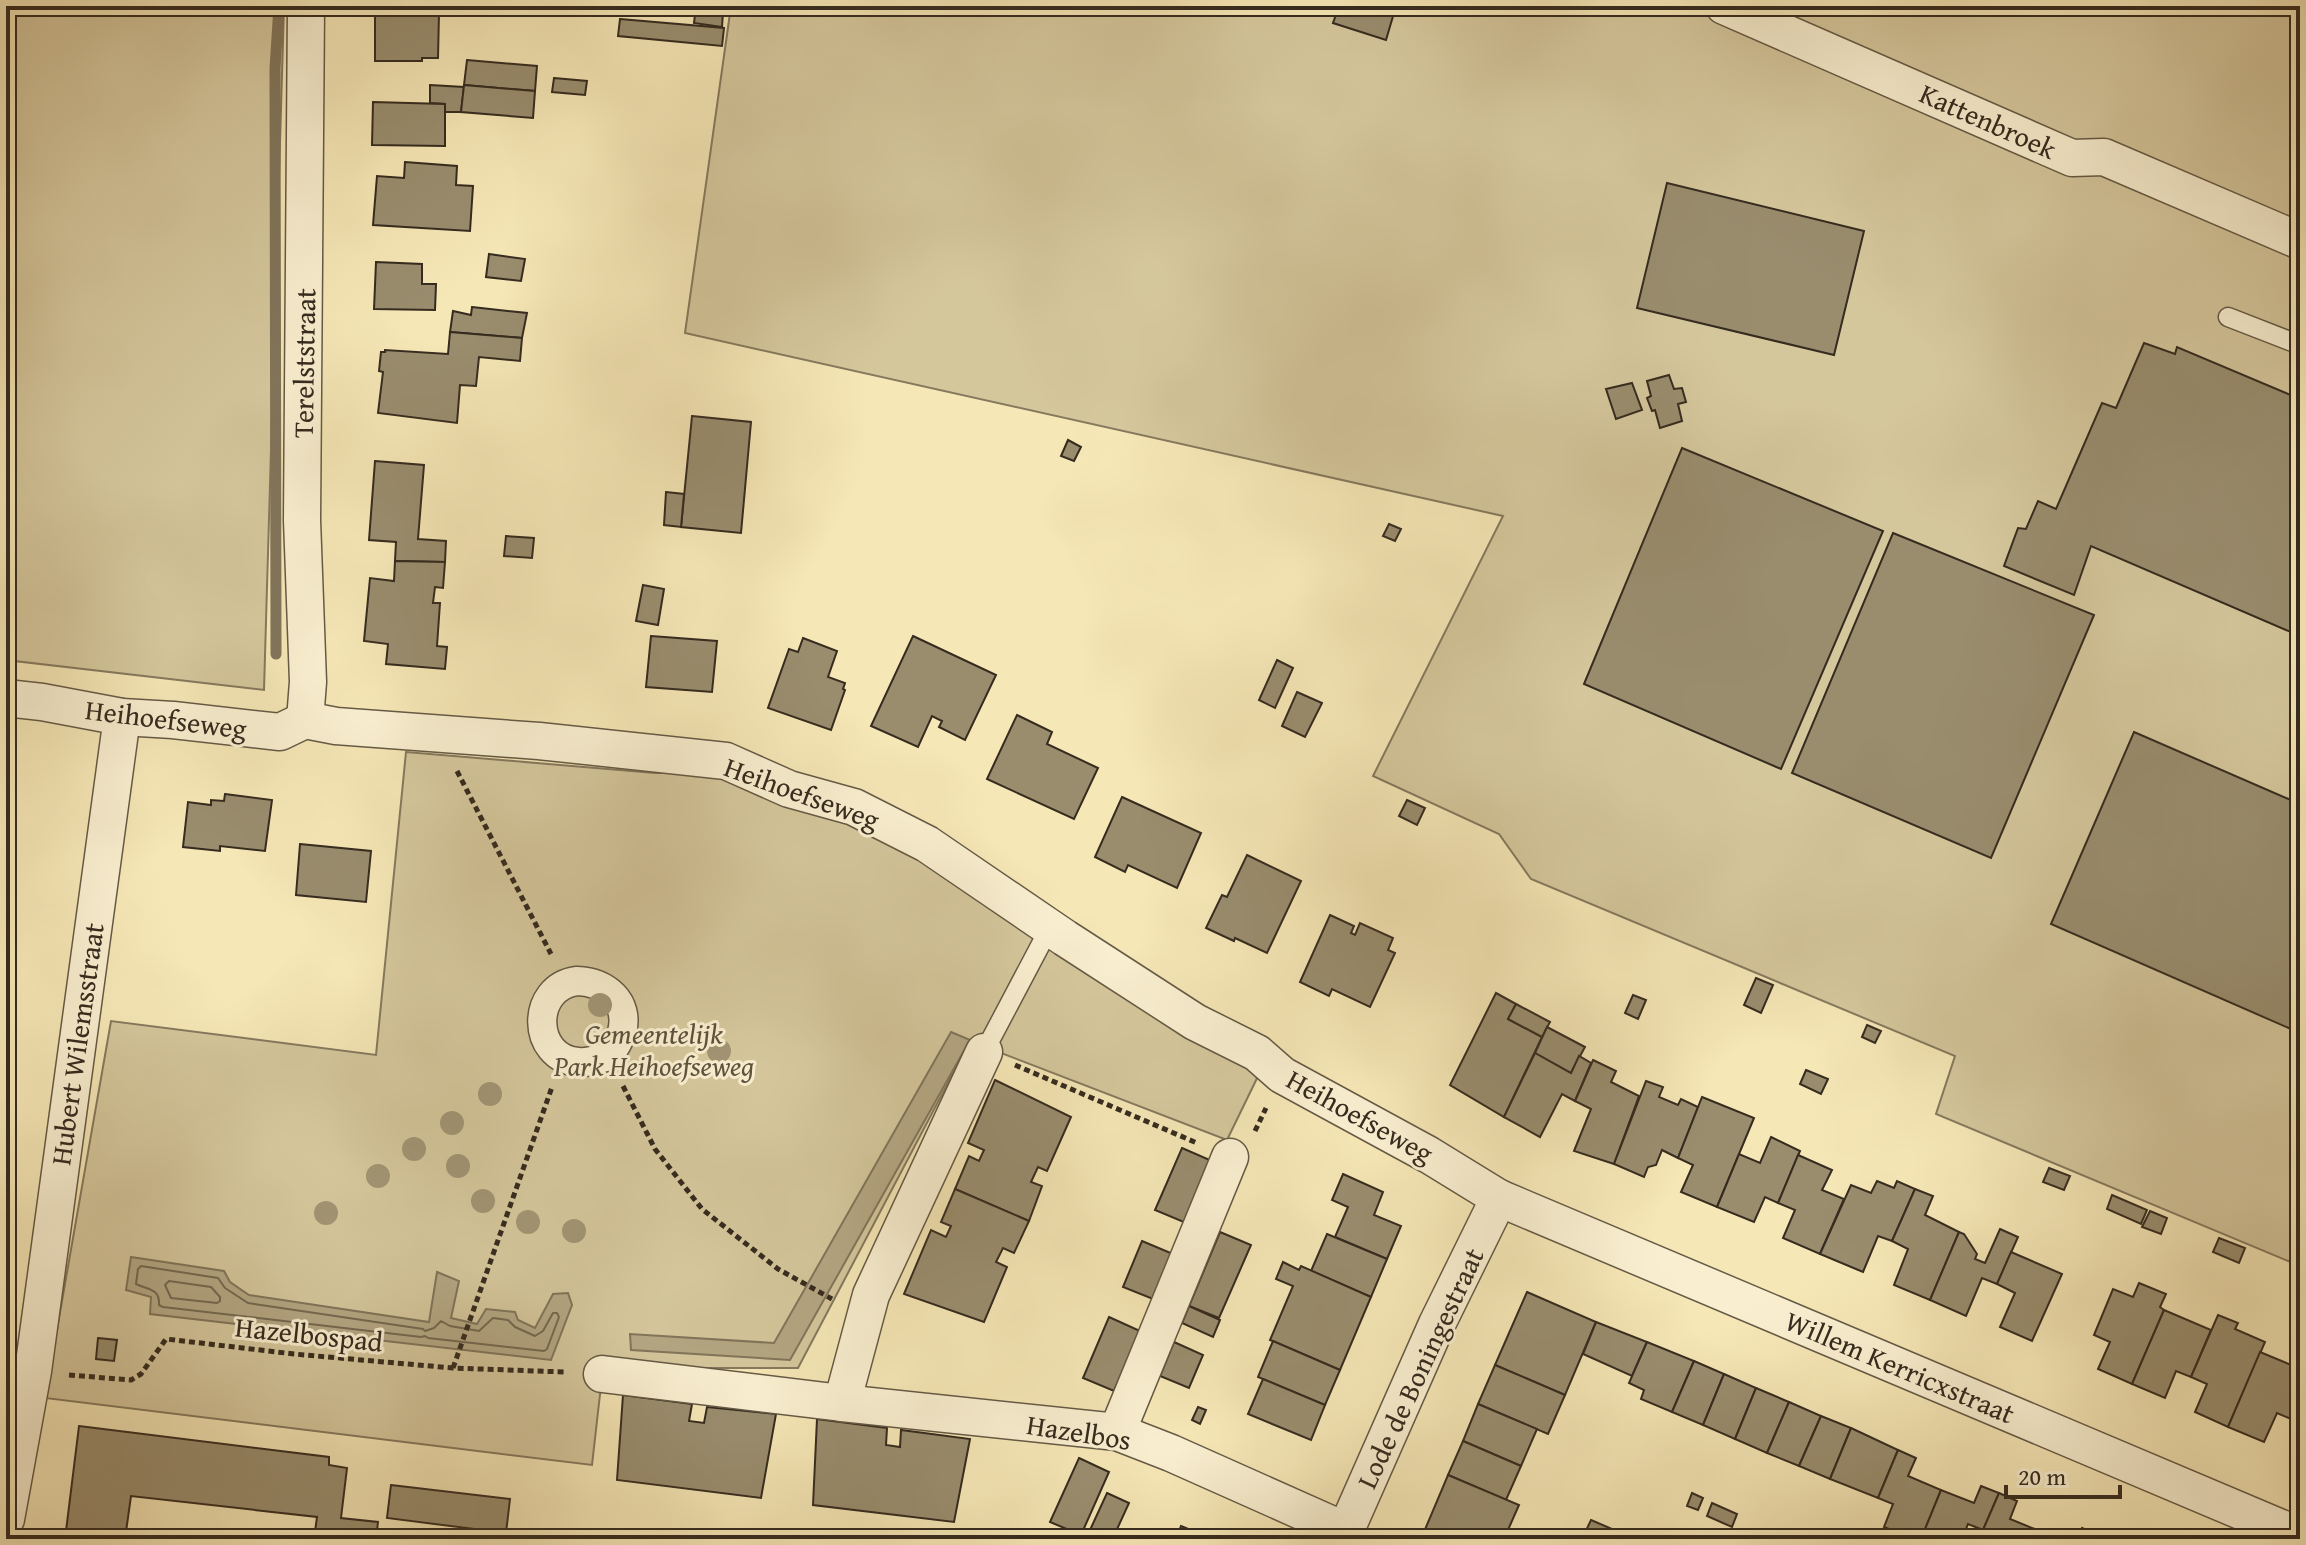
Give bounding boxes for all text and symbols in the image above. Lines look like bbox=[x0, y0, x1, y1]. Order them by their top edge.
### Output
street label: Kattenbroek bbox=[1913, 72, 2064, 169]
street label: Terelststraat bbox=[282, 288, 325, 438]
street label: Heihoefseweg bbox=[83, 688, 249, 749]
street label: Heihoefseweg bbox=[719, 746, 886, 840]
street label: Hubert Wilemsstraat bbox=[39, 920, 114, 1168]
park label: Gemeentelijk Park Heihoefseweg bbox=[553, 1013, 754, 1086]
street label: Heihoefseweg bbox=[1279, 1058, 1441, 1173]
street label: Lode de Boningestraat bbox=[1346, 1240, 1493, 1495]
street label: Willem Kerricxstraat bbox=[1779, 1300, 2021, 1433]
street label: Hazelbospad bbox=[233, 1305, 385, 1362]
street label: Hazelbos bbox=[1024, 1403, 1134, 1460]
scale bar bbox=[2006, 1449, 2120, 1499]
text: 20 m bbox=[2018, 1459, 2066, 1494]

